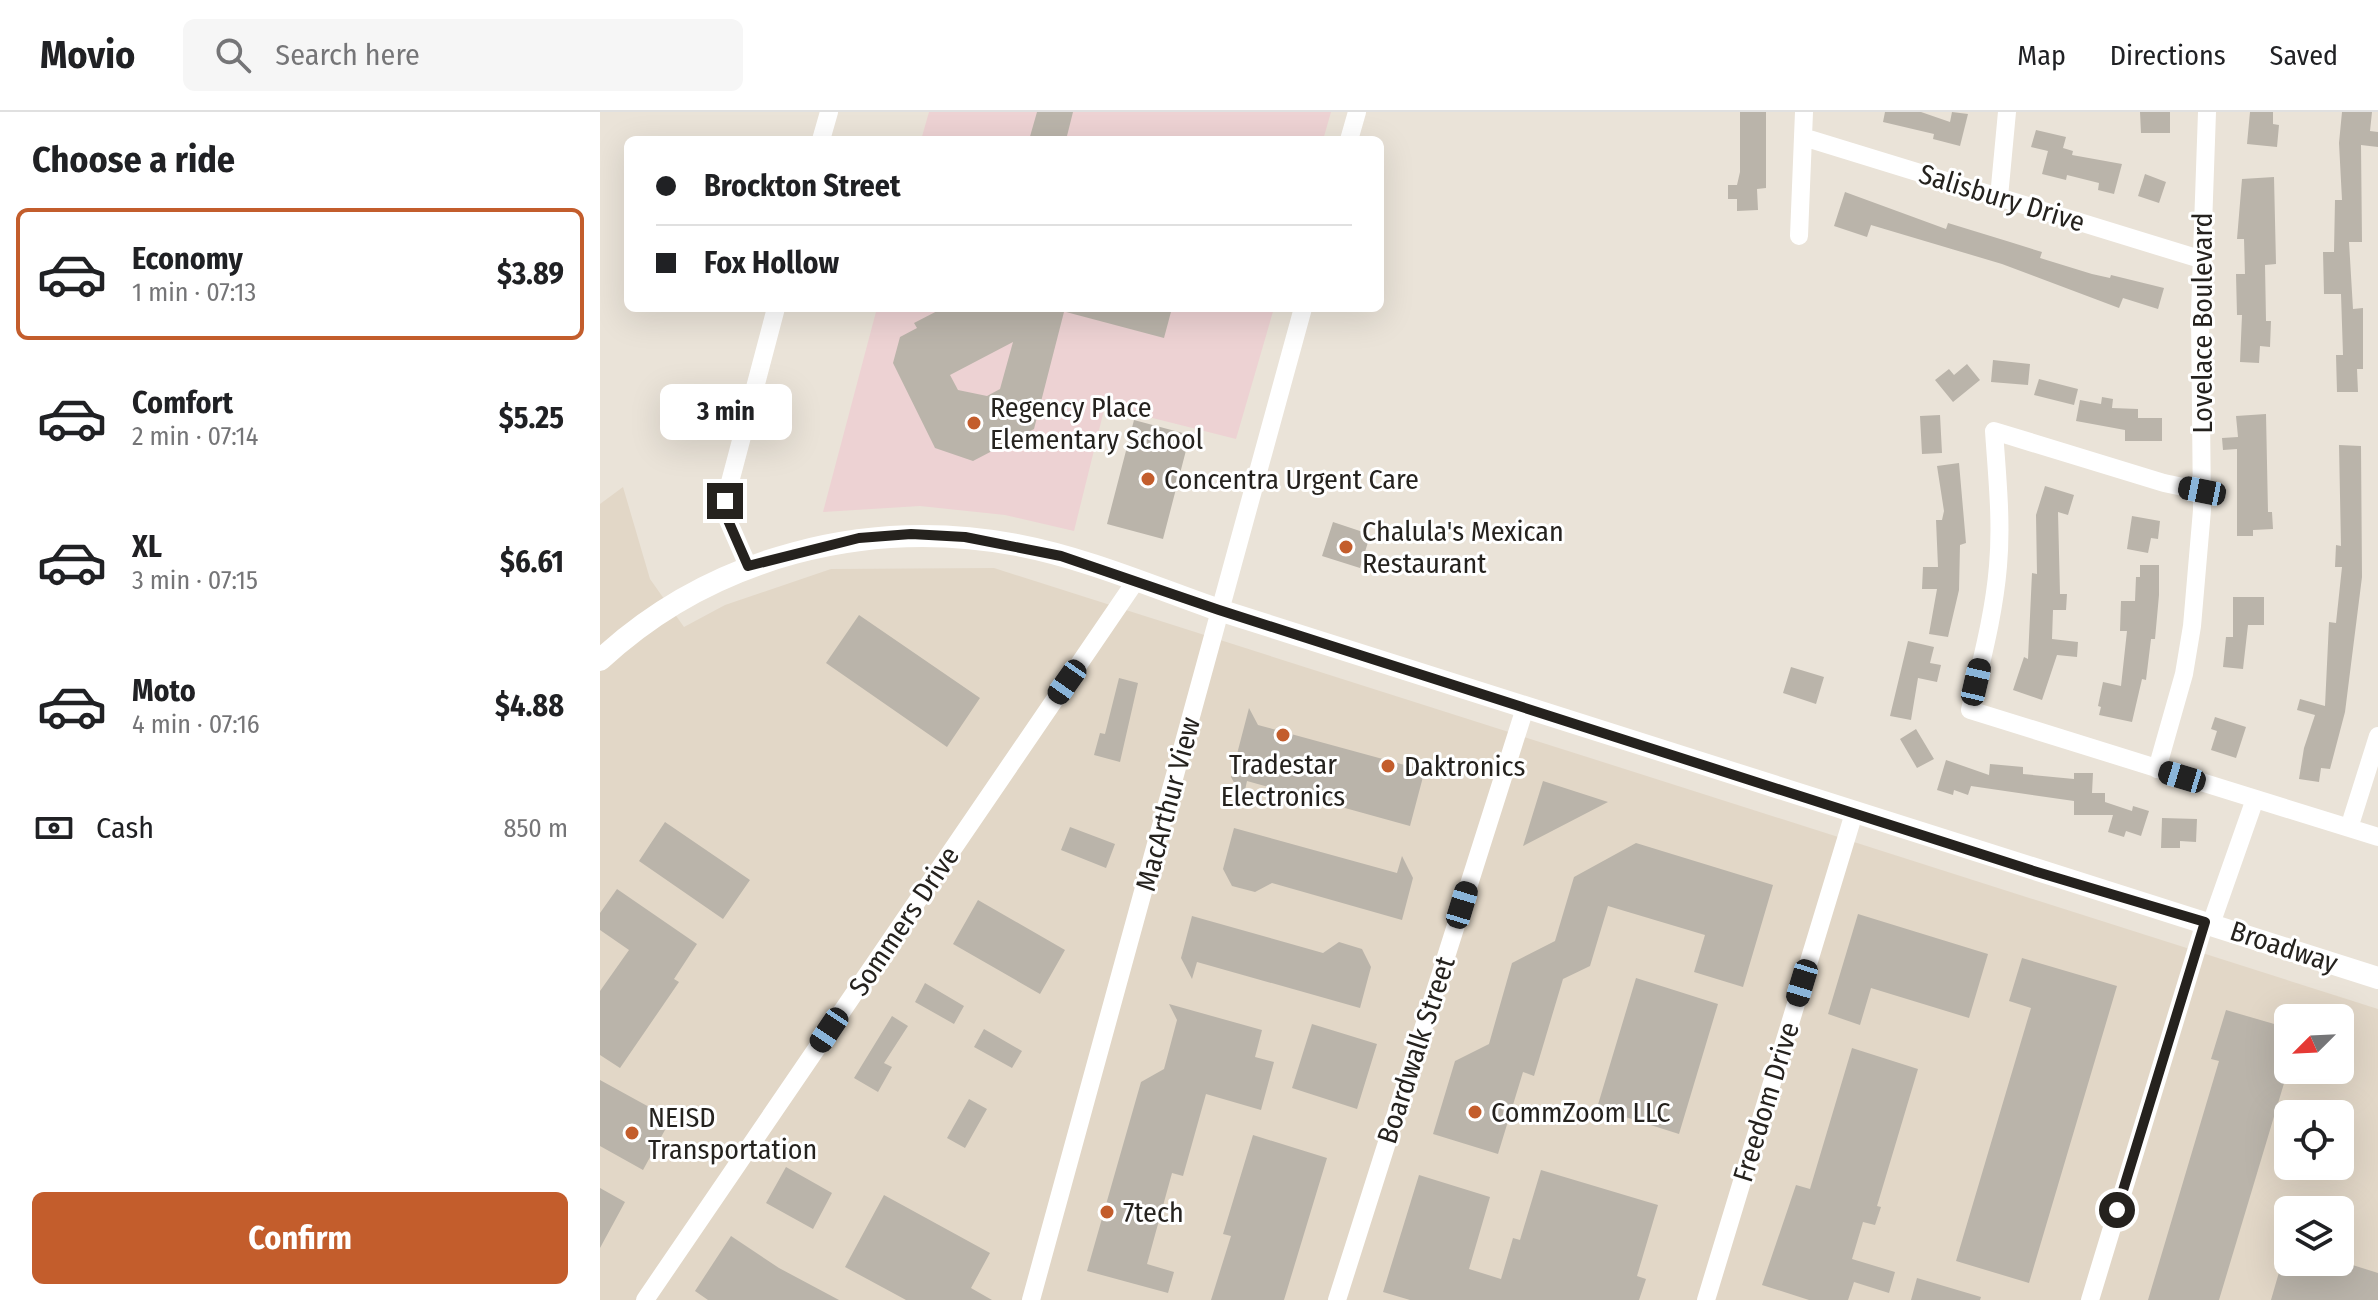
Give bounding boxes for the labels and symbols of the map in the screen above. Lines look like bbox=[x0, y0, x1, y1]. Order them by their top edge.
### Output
street label: Salisbury Drive bbox=[1915, 157, 2089, 239]
street label: Lovelace Boulevard bbox=[2186, 213, 2219, 433]
callout: 3 min bbox=[659, 385, 791, 441]
place label: Regency Place Elementary School bbox=[990, 391, 1203, 456]
marker: Regency Place Elementary School bbox=[965, 414, 983, 432]
place label: Concentra Urgent Care bbox=[1164, 463, 1419, 496]
marker: Concentra Urgent Care bbox=[1139, 470, 1157, 488]
car bbox=[2176, 475, 2228, 507]
route end bbox=[707, 483, 743, 519]
place label: Chalula's Mexican Restaurant bbox=[1362, 515, 1564, 580]
marker: Chalula's Mexican Restaurant bbox=[1337, 538, 1355, 556]
car bbox=[1043, 655, 1091, 709]
car bbox=[1959, 656, 1993, 708]
street label: MacArthur View bbox=[1129, 714, 1207, 894]
marker: Tradestar Electronics bbox=[1274, 726, 1292, 744]
place label: Tradestar Electronics bbox=[1221, 748, 1345, 813]
place label: Daktronics bbox=[1404, 750, 1525, 783]
marker: Daktronics bbox=[1379, 757, 1397, 775]
car bbox=[2156, 759, 2208, 795]
street label: Sommers Drive bbox=[842, 840, 966, 1002]
car bbox=[1444, 879, 1480, 931]
street label: Broadway bbox=[2226, 914, 2342, 980]
street label: Boardwalk Street bbox=[1370, 951, 1462, 1148]
car bbox=[1784, 957, 1820, 1009]
car bbox=[806, 1003, 852, 1057]
north arrow bbox=[2274, 1004, 2354, 1084]
street label: Freedom Drive bbox=[1726, 1018, 1806, 1186]
place label: CommZoom LLC bbox=[1491, 1096, 1670, 1129]
place label: NEISD Transportation bbox=[648, 1101, 817, 1166]
marker: CommZoom LLC bbox=[1466, 1103, 1484, 1121]
marker: NEISD Transportation bbox=[623, 1124, 641, 1142]
route start bbox=[2099, 1192, 2135, 1228]
place label: 7tech bbox=[1123, 1196, 1184, 1229]
marker: 7tech bbox=[1098, 1203, 1116, 1221]

